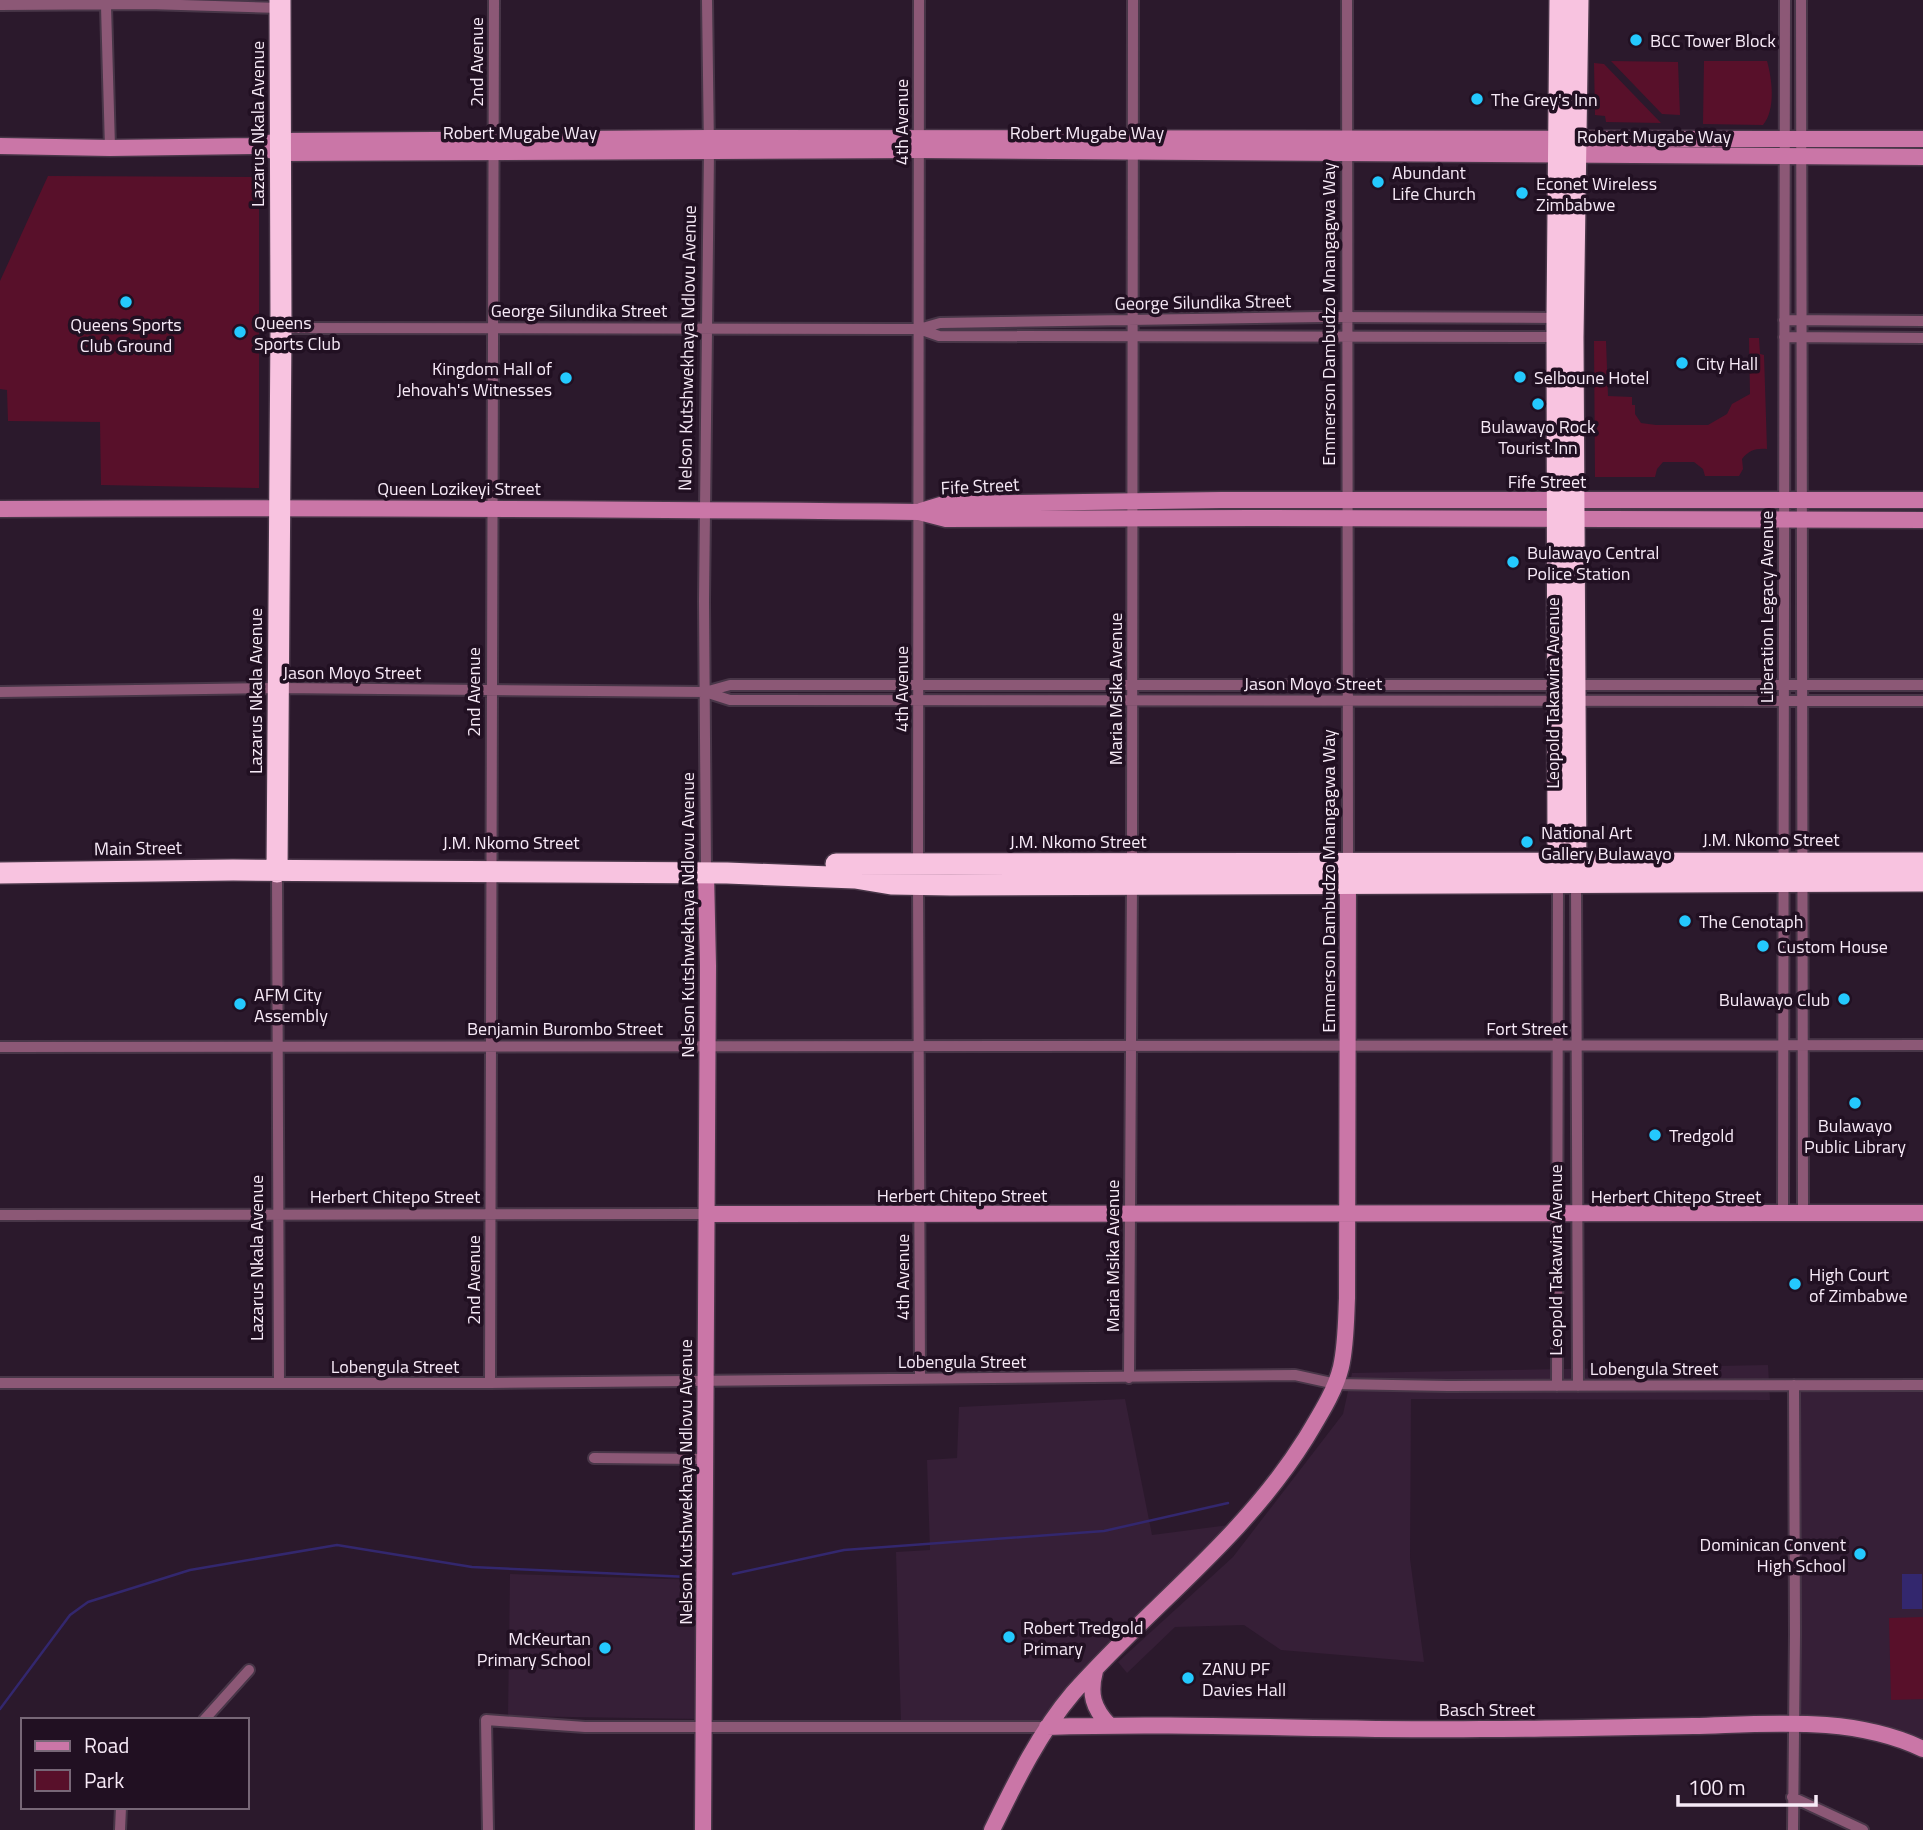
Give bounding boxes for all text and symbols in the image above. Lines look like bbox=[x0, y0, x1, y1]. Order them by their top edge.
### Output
street label: 2nd Avenue bbox=[463, 17, 490, 107]
place label: BCC Tower Block bbox=[1650, 27, 1776, 54]
marker: BCC Tower Block bbox=[1628, 32, 1644, 48]
street label: Lazarus Nkala Avenue bbox=[244, 41, 271, 207]
street label: 4th Avenue bbox=[888, 79, 915, 165]
place label: The Grey's Inn bbox=[1491, 86, 1598, 113]
marker: The Grey's Inn bbox=[1469, 91, 1485, 107]
street label: Robert Mugabe Way bbox=[443, 119, 597, 146]
street label: Robert Mugabe Way bbox=[1010, 119, 1164, 146]
street label: Robert Mugabe Way bbox=[1577, 123, 1731, 150]
place label: Abundant Life Church bbox=[1392, 159, 1476, 207]
street label: Emmerson Dambudzo Mnangagwa Way bbox=[1315, 162, 1342, 466]
place label: Econet Wireless Zimbabwe bbox=[1536, 170, 1657, 218]
marker: Abundant Life Church bbox=[1370, 174, 1386, 190]
marker: Econet Wireless Zimbabwe bbox=[1514, 185, 1530, 201]
street label: Nelson Kutshwekhaya Ndlovu Avenue bbox=[671, 205, 703, 491]
street label: George Silundika Street bbox=[1114, 287, 1292, 317]
marker: Queens Sports Club Ground bbox=[118, 294, 134, 310]
street label: George Silundika Street bbox=[491, 297, 668, 324]
place label: Queens Sports Club bbox=[254, 309, 341, 357]
place label: Queens Sports Club Ground bbox=[70, 311, 182, 359]
marker: Queens Sports Club bbox=[232, 324, 248, 340]
place label: City Hall bbox=[1696, 350, 1758, 377]
place label: Kingdom Hall of Jehovah's Witnesses bbox=[397, 355, 552, 403]
marker: City Hall bbox=[1674, 355, 1690, 371]
place label: Selboune Hotel bbox=[1534, 364, 1649, 391]
marker: Selboune Hotel bbox=[1512, 369, 1528, 385]
marker: Kingdom Hall of Jehovah's Witnesses bbox=[558, 370, 574, 386]
marker: Bulawayo Rock Tourist Inn bbox=[1530, 396, 1546, 412]
place label: Bulawayo Rock Tourist Inn bbox=[1480, 413, 1596, 461]
street label: Fife Street bbox=[1508, 468, 1587, 495]
street label: Fife Street bbox=[940, 470, 1021, 502]
street label: Queen Lozikeyi Street bbox=[377, 475, 542, 502]
street label: Liberation Legacy Avenue bbox=[1753, 511, 1780, 703]
place label: Bulawayo Central Police Station bbox=[1527, 539, 1659, 587]
marker: Bulawayo Central Police Station bbox=[1505, 554, 1521, 570]
street label: Leopold Takawira Avenue bbox=[1539, 597, 1566, 789]
street label: Lazarus Nkala Avenue bbox=[242, 608, 269, 774]
street label: Maria Msika Avenue bbox=[1102, 613, 1129, 765]
street label: 4th Avenue bbox=[888, 646, 915, 732]
street label: 2nd Avenue bbox=[460, 647, 487, 737]
street label: Jason Moyo Street bbox=[283, 659, 422, 686]
street label: Jason Moyo Street bbox=[1244, 670, 1383, 697]
street label: Emmerson Dambudzo Mnangagwa Way bbox=[1315, 729, 1342, 1033]
street label: Nelson Kutshwekhaya Ndlovu Avenue bbox=[674, 772, 701, 1058]
place label: National Art Gallery Bulawayo bbox=[1541, 819, 1672, 867]
street label: J.M. Nkomo Street bbox=[1702, 826, 1840, 853]
street label: J.M. Nkomo Street bbox=[1009, 828, 1147, 855]
street label: J.M. Nkomo Street bbox=[442, 829, 580, 856]
street label: Main Street bbox=[94, 834, 183, 862]
marker: National Art Gallery Bulawayo bbox=[1519, 834, 1535, 850]
place label: The Cenotaph bbox=[1699, 908, 1803, 935]
marker: The Cenotaph bbox=[1677, 913, 1693, 929]
place label: Custom House bbox=[1777, 933, 1888, 960]
marker: Custom House bbox=[1755, 938, 1771, 954]
place label: AFM City Assembly bbox=[254, 981, 328, 1029]
place label: Bulawayo Club bbox=[1719, 986, 1830, 1013]
marker: Bulawayo Club bbox=[1836, 991, 1852, 1007]
marker: AFM City Assembly bbox=[232, 996, 248, 1012]
street label: Benjamin Burombo Street bbox=[467, 1015, 664, 1042]
street label: Fort Street bbox=[1486, 1015, 1568, 1042]
marker: Bulawayo Public Library bbox=[1847, 1095, 1863, 1111]
place label: Bulawayo Public Library bbox=[1804, 1112, 1906, 1160]
place label: Tredgold bbox=[1669, 1122, 1734, 1149]
marker: Tredgold bbox=[1647, 1127, 1663, 1143]
street label: Leopold Takawira Avenue bbox=[1542, 1164, 1569, 1356]
street label: Lazarus Nkala Avenue bbox=[243, 1175, 270, 1341]
street label: Maria Msika Avenue bbox=[1099, 1180, 1126, 1332]
street label: Herbert Chitepo Street bbox=[877, 1182, 1048, 1209]
street label: Herbert Chitepo Street bbox=[310, 1183, 481, 1210]
street label: Herbert Chitepo Street bbox=[1591, 1183, 1762, 1210]
street label: 4th Avenue bbox=[889, 1234, 916, 1320]
street label: 2nd Avenue bbox=[460, 1235, 487, 1325]
place label: High Court of Zimbabwe bbox=[1809, 1261, 1908, 1309]
marker: High Court of Zimbabwe bbox=[1787, 1276, 1803, 1292]
street label: Nelson Kutshwekhaya Ndlovu Avenue bbox=[672, 1339, 699, 1625]
street label: Lobengula Street bbox=[898, 1348, 1027, 1375]
street label: Lobengula Street bbox=[331, 1353, 460, 1380]
street label: Lobengula Street bbox=[1590, 1355, 1719, 1382]
place label: Dominican Convent High School bbox=[1700, 1531, 1847, 1579]
marker: Dominican Convent High School bbox=[1852, 1546, 1868, 1562]
place label: Robert Tredgold Primary bbox=[1023, 1614, 1144, 1662]
place label: McKeurtan Primary School bbox=[477, 1625, 591, 1673]
marker: Robert Tredgold Primary bbox=[1001, 1629, 1017, 1645]
marker: McKeurtan Primary School bbox=[597, 1640, 613, 1656]
place label: ZANU PF Davies Hall bbox=[1202, 1655, 1286, 1703]
marker: ZANU PF Davies Hall bbox=[1180, 1670, 1196, 1686]
street label: Basch Street bbox=[1439, 1696, 1536, 1723]
legend bbox=[21, 1718, 248, 1809]
text: Road bbox=[84, 1729, 129, 1761]
text: Park bbox=[84, 1764, 124, 1796]
scale bar bbox=[1678, 1764, 1816, 1808]
text: 100 m bbox=[1688, 1771, 1745, 1803]

